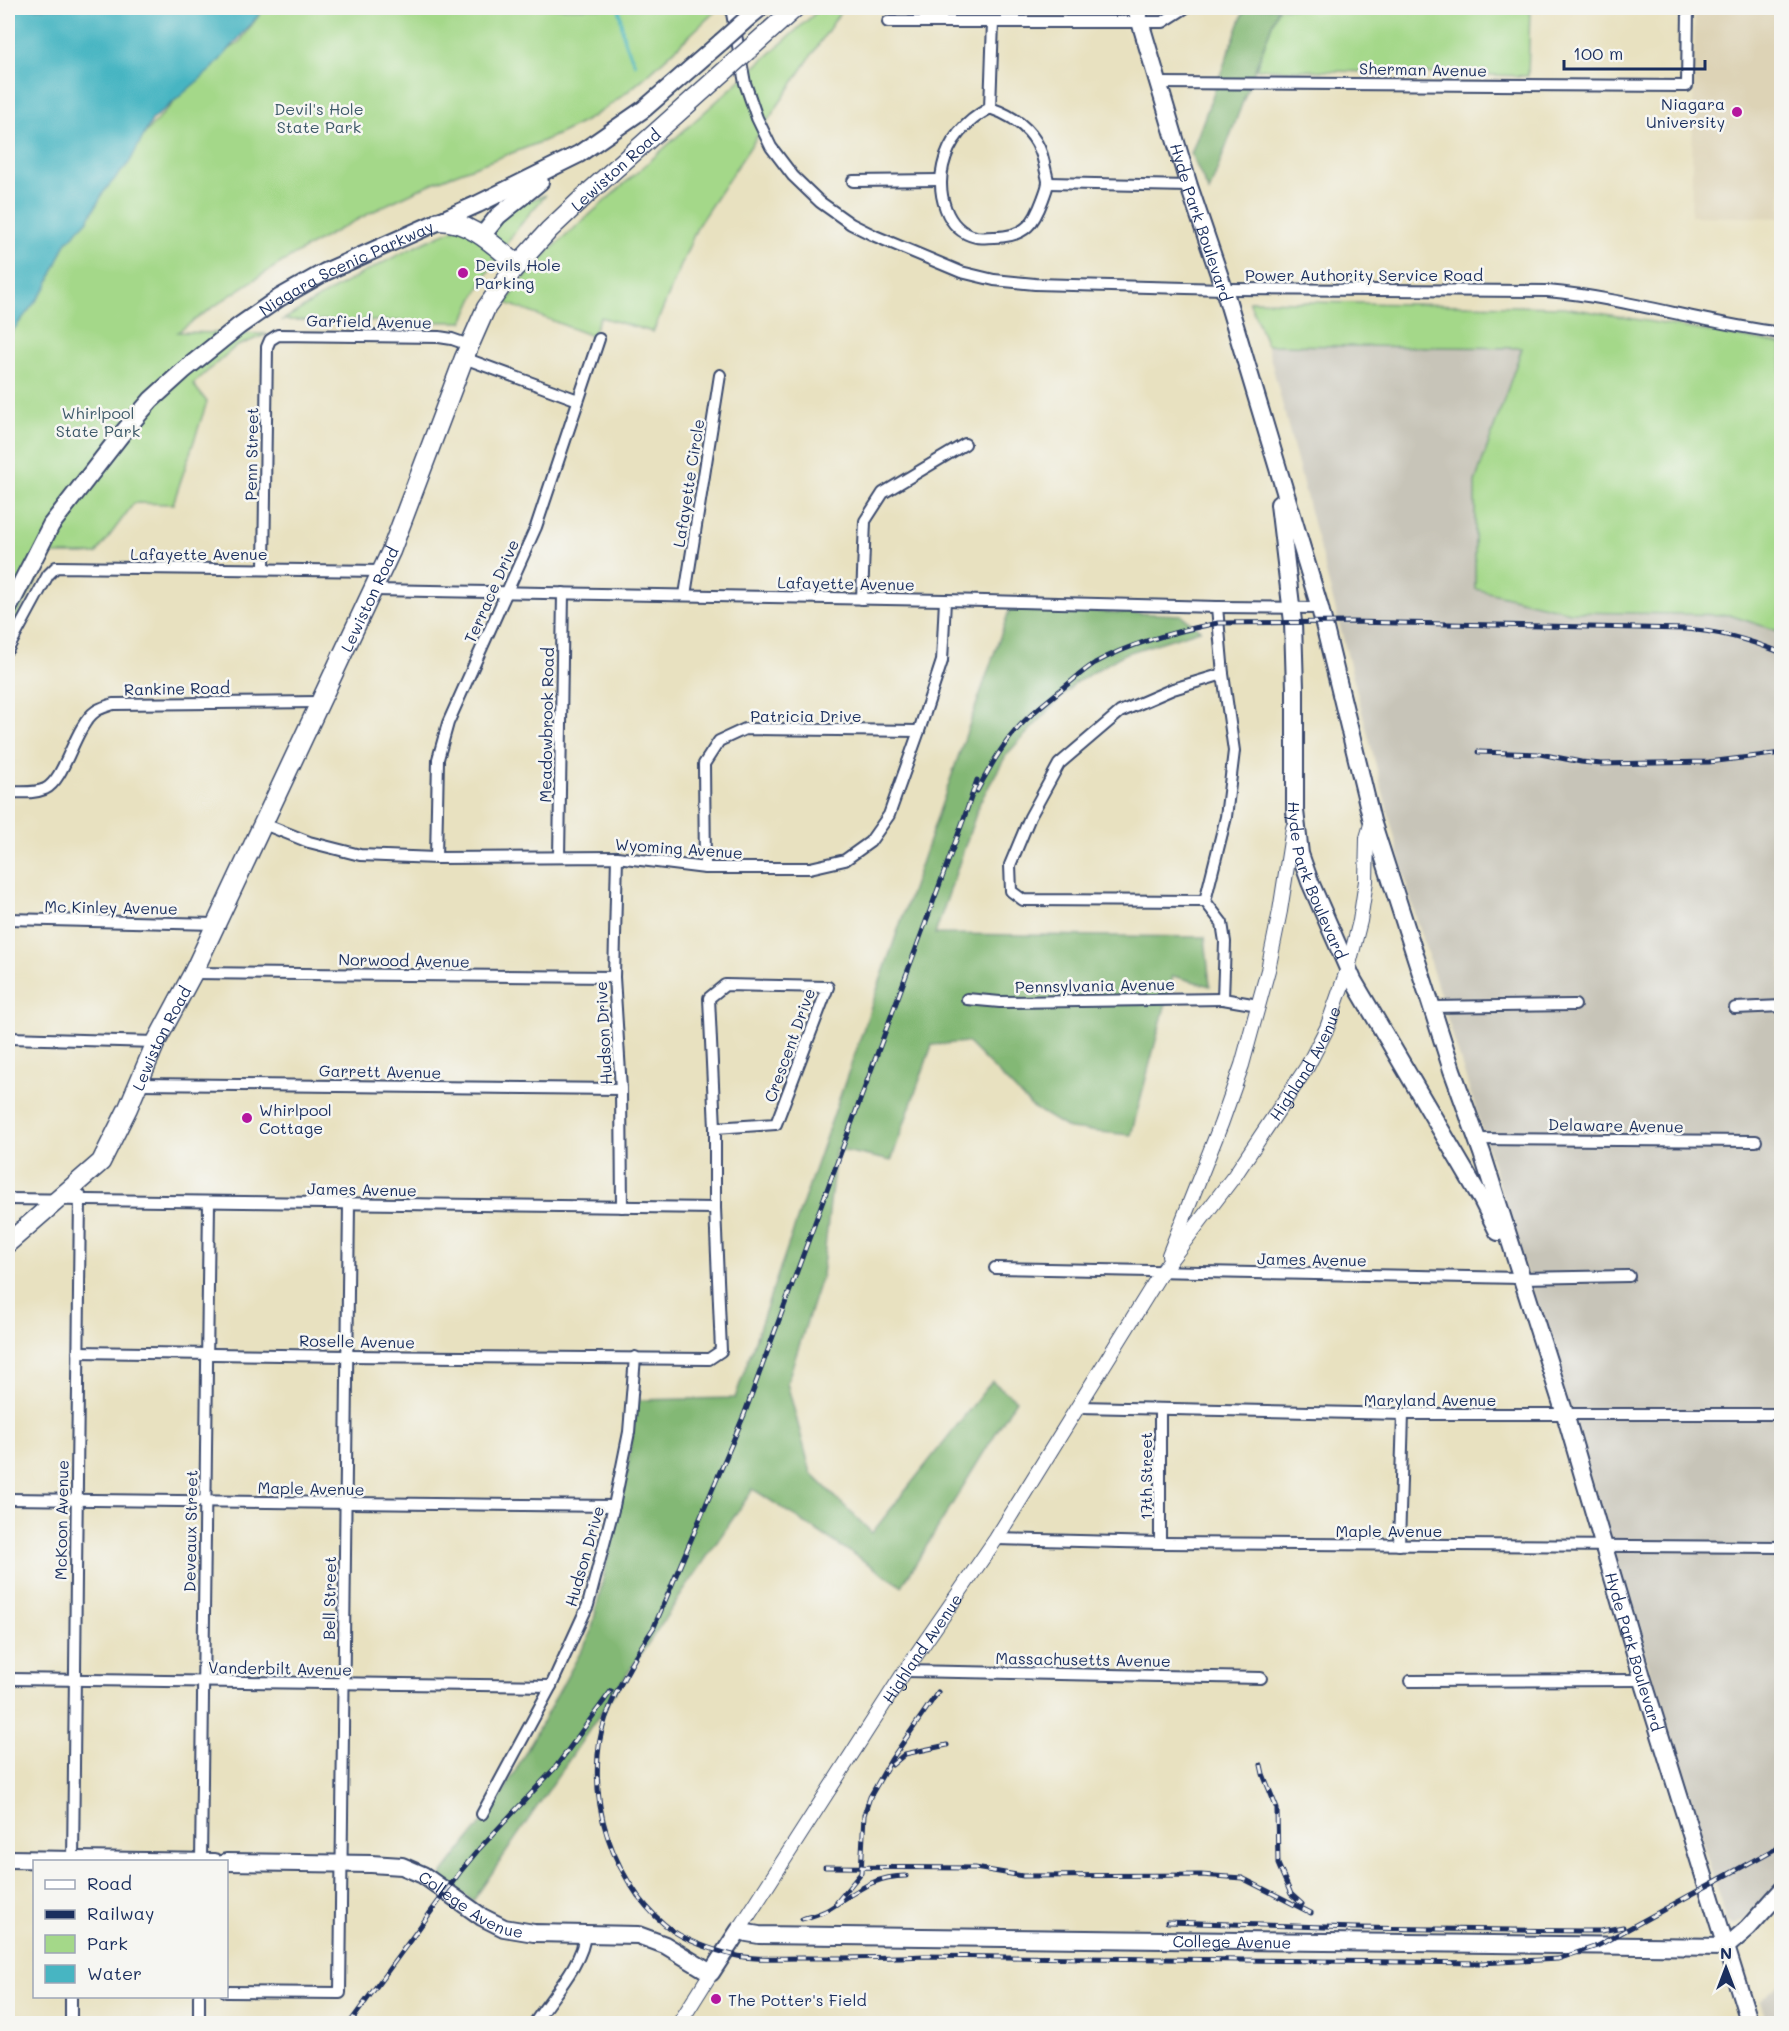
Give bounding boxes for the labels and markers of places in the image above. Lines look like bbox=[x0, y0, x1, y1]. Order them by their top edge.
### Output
place label: Niagara University bbox=[1646, 93, 1725, 132]
marker: Niagara University bbox=[1730, 105, 1744, 119]
place label: Devils Hole Parking bbox=[475, 254, 561, 293]
marker: Devils Hole Parking bbox=[456, 266, 470, 280]
place label: Whirlpool Cottage bbox=[259, 1099, 332, 1138]
marker: Whirlpool Cottage bbox=[240, 1111, 254, 1125]
place label: The Potter's Field bbox=[728, 1989, 867, 2010]
marker: The Potter's Field bbox=[709, 1992, 723, 2006]

